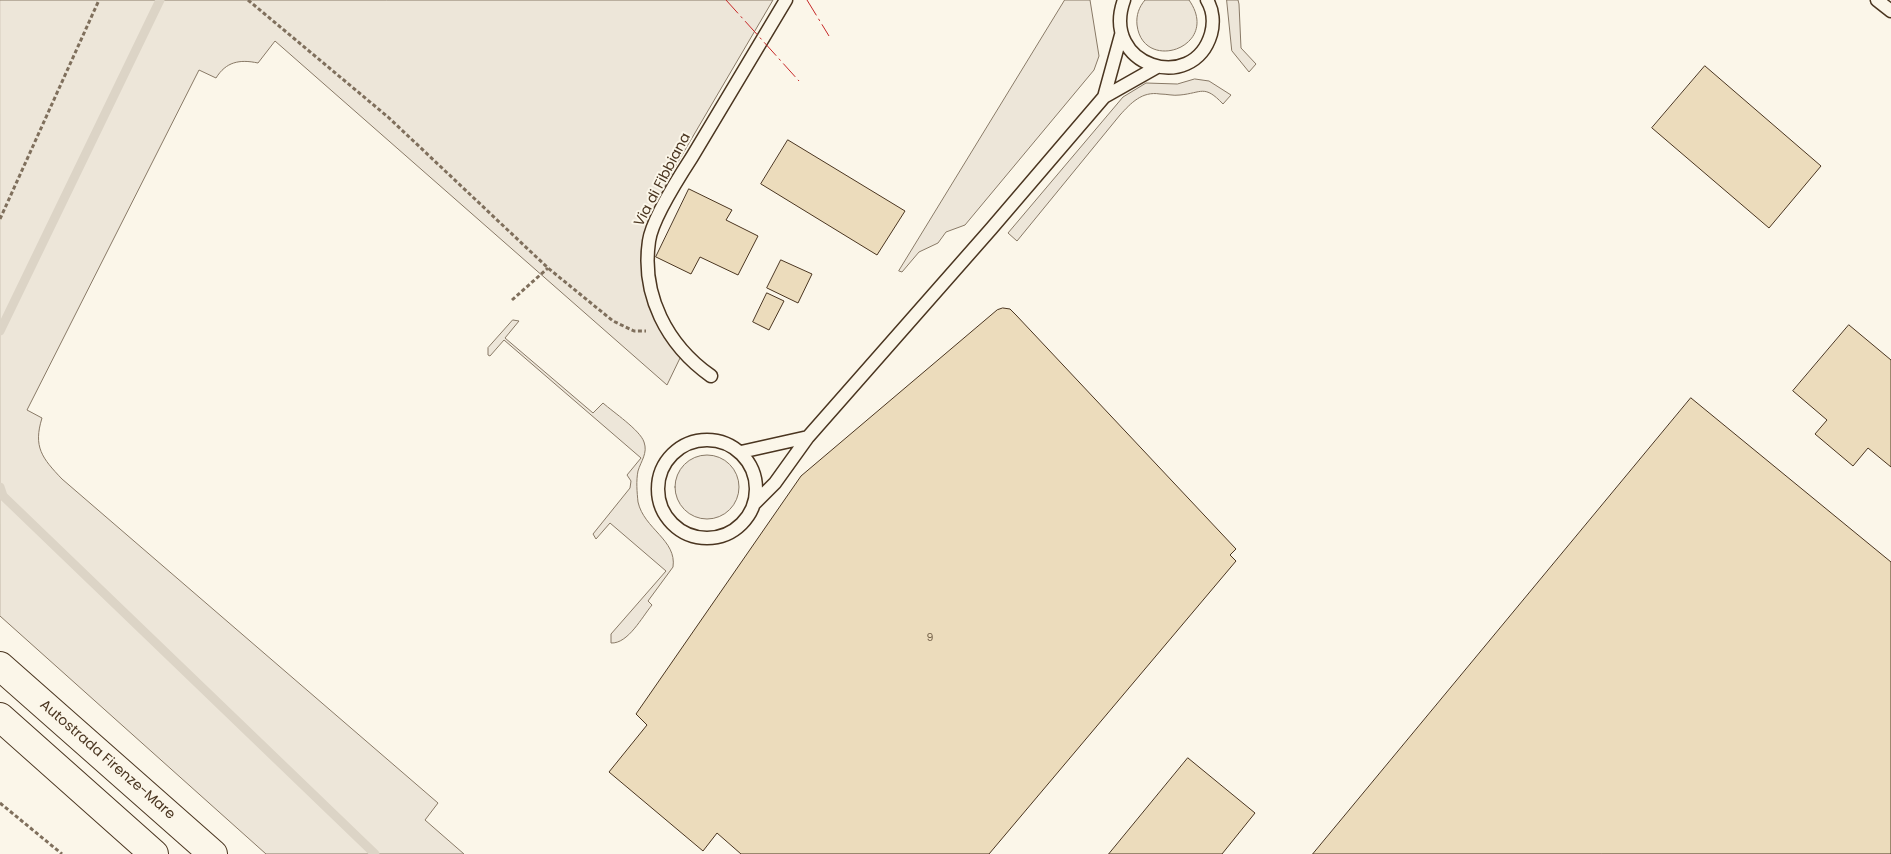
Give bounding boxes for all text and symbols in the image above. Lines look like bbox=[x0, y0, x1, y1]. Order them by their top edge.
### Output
street label: Via di Fibbiana bbox=[631, 130, 695, 230]
house number: 9 bbox=[927, 631, 933, 645]
street label: Autostrada Firenze-Mare bbox=[36, 697, 178, 823]

